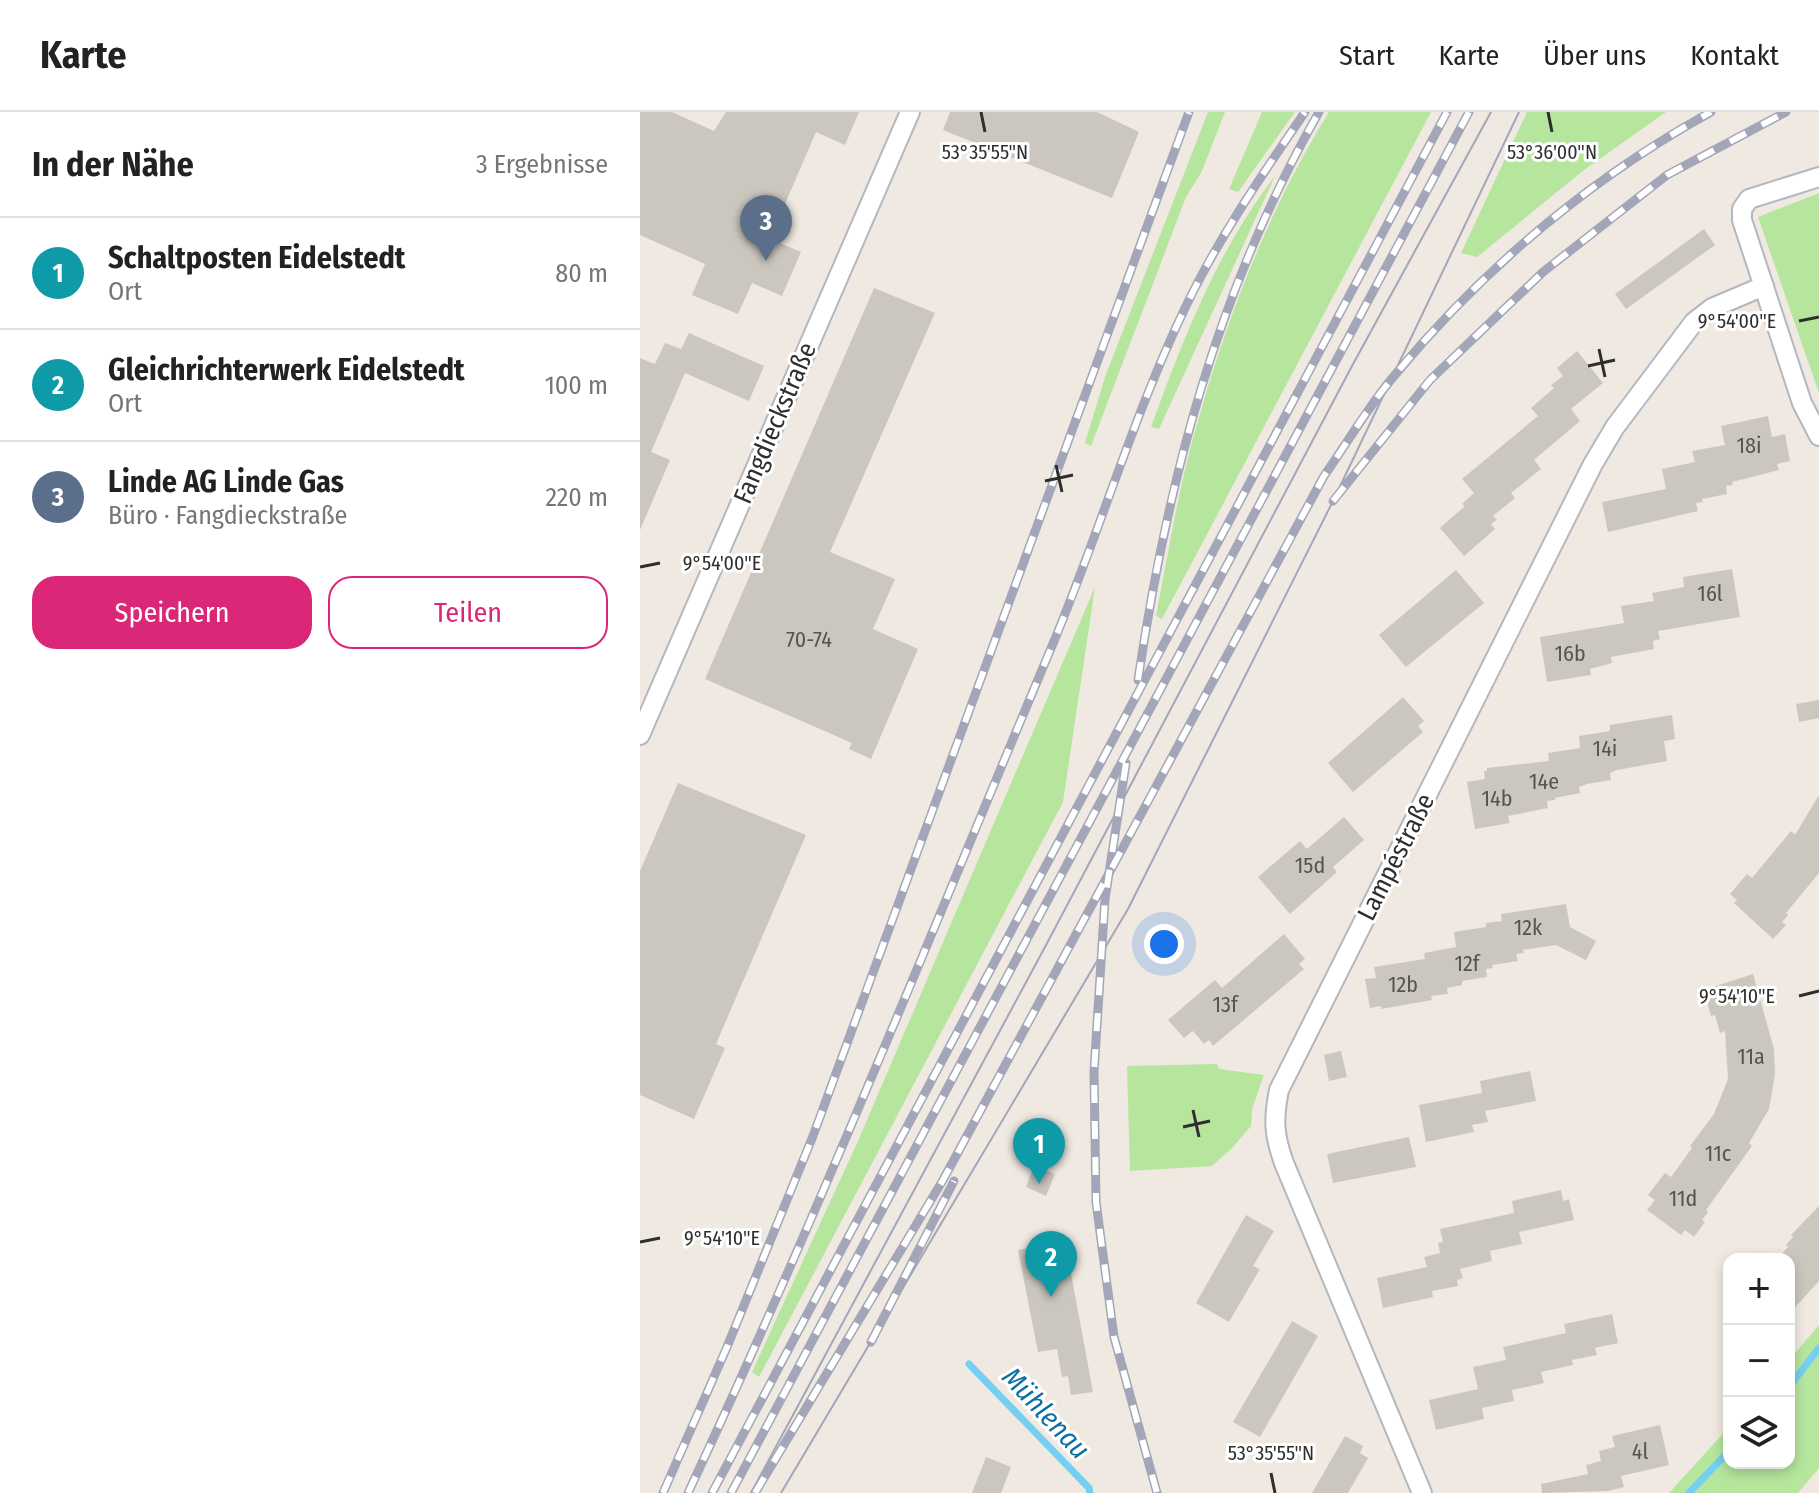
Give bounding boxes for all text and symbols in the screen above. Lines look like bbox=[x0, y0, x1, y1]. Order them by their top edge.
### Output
text: Karte bbox=[40, 32, 127, 78]
text: Start bbox=[1339, 39, 1395, 72]
text: Karte bbox=[1439, 39, 1499, 72]
text: Über uns bbox=[1543, 39, 1646, 72]
text: Kontakt bbox=[1690, 39, 1779, 72]
text: 53°35'55"N bbox=[942, 140, 1028, 164]
text: 53°36'00"N bbox=[1507, 140, 1597, 164]
text: In der Nähe bbox=[32, 144, 194, 185]
text: 3 Ergebnisse bbox=[476, 149, 608, 180]
pin: 3 bbox=[740, 195, 792, 261]
text: Schaltposten Eidelstedt bbox=[108, 240, 405, 276]
text: 1 bbox=[53, 258, 64, 289]
text: 80 m bbox=[555, 258, 608, 289]
text: Ort bbox=[108, 276, 142, 307]
text: 9°54'00"E bbox=[1698, 309, 1776, 333]
street label: Fangdieckstraße bbox=[727, 338, 823, 508]
text: Gleichrichterwerk Eidelstedt bbox=[108, 352, 465, 388]
text: 2 bbox=[52, 370, 64, 401]
text: 100 m bbox=[545, 370, 608, 401]
text: Ort bbox=[108, 388, 142, 419]
house number: 18i bbox=[1736, 432, 1762, 459]
text: Linde AG Linde Gas bbox=[108, 464, 344, 500]
text: 3 bbox=[52, 482, 64, 513]
text: 220 m bbox=[545, 482, 608, 513]
text: Büro · Fangdieckstraße bbox=[108, 500, 347, 531]
text: 9°54'00"E bbox=[683, 551, 761, 575]
button: Speichern bbox=[32, 576, 312, 649]
button: Teilen bbox=[328, 576, 608, 649]
house number: 16l bbox=[1697, 580, 1723, 607]
house number: 70-74 bbox=[786, 626, 832, 653]
house number: 16b bbox=[1554, 640, 1586, 667]
house number: 14i bbox=[1593, 735, 1617, 762]
house number: 14e bbox=[1529, 768, 1559, 795]
house number: 14b bbox=[1482, 785, 1512, 812]
street label: Lampéstraße bbox=[1351, 788, 1441, 926]
house number: 15d bbox=[1295, 852, 1325, 879]
house number: 12k bbox=[1514, 914, 1543, 941]
your location bbox=[1144, 924, 1184, 964]
house number: 12f bbox=[1454, 950, 1481, 977]
house number: 12b bbox=[1388, 971, 1418, 998]
text: 9°54'10"E bbox=[1699, 984, 1775, 1008]
house number: 13f bbox=[1212, 991, 1239, 1018]
house number: 11a bbox=[1737, 1043, 1765, 1070]
pin: 1 bbox=[1013, 1118, 1065, 1184]
house number: 11c bbox=[1705, 1140, 1732, 1167]
house number: 11d bbox=[1669, 1185, 1697, 1212]
text: 9°54'10"E bbox=[684, 1226, 760, 1250]
pin: 2 bbox=[1025, 1231, 1077, 1297]
map controls bbox=[1723, 1253, 1795, 1469]
button: + bbox=[1723, 1253, 1795, 1325]
button: − bbox=[1723, 1325, 1795, 1397]
water label: Mühlenau bbox=[995, 1360, 1097, 1466]
button: layers bbox=[1723, 1397, 1795, 1469]
house number: 4l bbox=[1632, 1438, 1648, 1465]
text: 53°35'55"N bbox=[1228, 1441, 1314, 1465]

